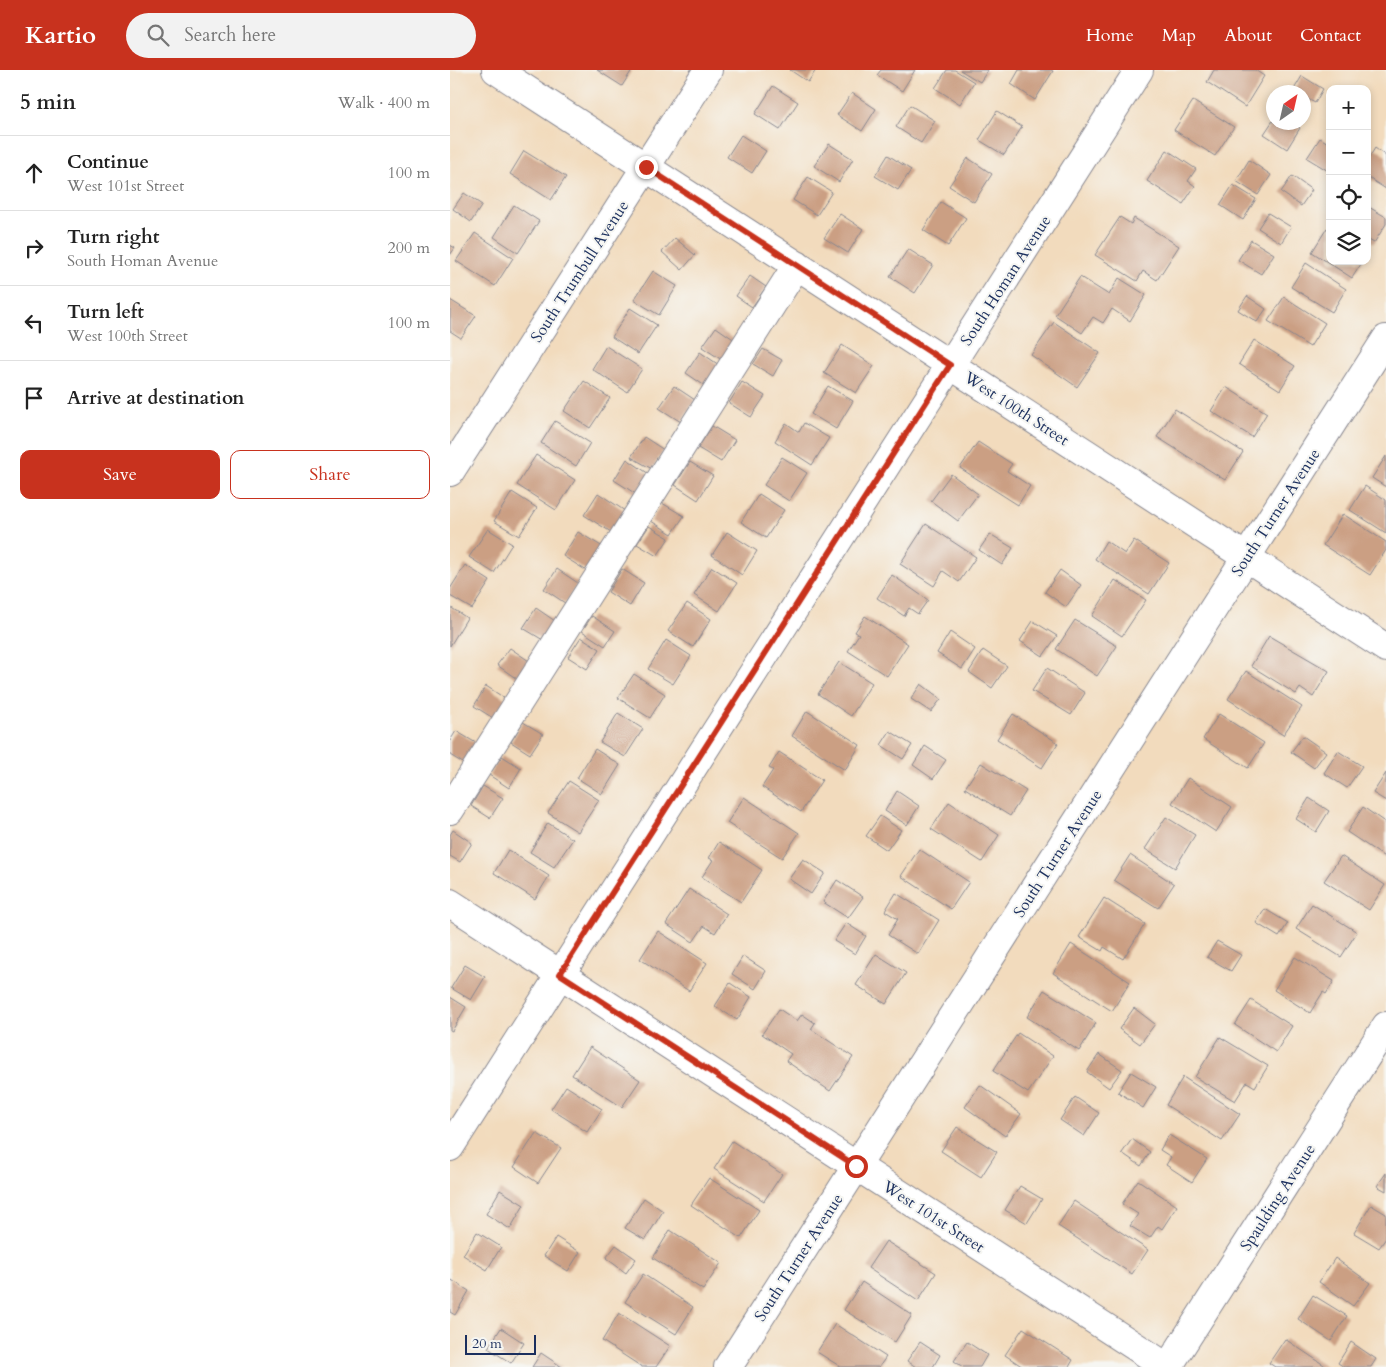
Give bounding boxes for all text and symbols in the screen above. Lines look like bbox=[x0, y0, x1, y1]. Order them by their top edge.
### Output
search box bbox=[126, 13, 476, 58]
text: Kartio bbox=[25, 19, 96, 52]
icon: search bbox=[144, 21, 172, 49]
text: Search here bbox=[184, 22, 276, 48]
text: Home bbox=[1086, 23, 1134, 48]
text: Map bbox=[1162, 23, 1196, 48]
text: About bbox=[1224, 23, 1272, 48]
text: Contact bbox=[1300, 23, 1361, 48]
north arrow bbox=[1266, 85, 1311, 130]
map controls bbox=[1326, 85, 1371, 265]
button: + bbox=[1326, 85, 1371, 130]
text: 5 min bbox=[20, 88, 76, 117]
text: Walk · 400 m bbox=[338, 92, 430, 114]
button: − bbox=[1326, 130, 1371, 175]
text: Continue bbox=[67, 149, 149, 175]
route end bbox=[635, 156, 658, 179]
icon: ahead bbox=[20, 159, 48, 187]
text: 100 m bbox=[388, 162, 430, 184]
text: West 101st Street bbox=[67, 175, 184, 197]
button: locate bbox=[1326, 175, 1371, 220]
street label: South Trumbull Avenue bbox=[526, 196, 634, 347]
street label: South Homan Avenue bbox=[955, 211, 1056, 350]
button: layers bbox=[1326, 220, 1371, 265]
text: Turn right bbox=[67, 224, 159, 250]
icon: right bbox=[20, 234, 48, 262]
text: 200 m bbox=[388, 237, 430, 259]
text: South Homan Avenue bbox=[67, 250, 218, 272]
text: Turn left bbox=[67, 299, 144, 325]
icon: left bbox=[20, 309, 48, 337]
text: 100 m bbox=[388, 312, 430, 334]
text: West 100th Street bbox=[67, 325, 188, 347]
street label: West 100th Street bbox=[959, 366, 1073, 451]
icon: arrive bbox=[20, 384, 48, 412]
text: Arrive at destination bbox=[67, 385, 244, 411]
street label: South Turner Avenue bbox=[1226, 444, 1325, 581]
button: Save bbox=[20, 450, 220, 499]
button: Share bbox=[230, 450, 430, 499]
street label: South Turner Avenue bbox=[1008, 785, 1107, 922]
street label: Spaulding Avenue bbox=[1235, 1140, 1321, 1255]
route start bbox=[845, 1155, 868, 1178]
street label: West 101st Street bbox=[877, 1175, 989, 1258]
street label: South Turner Avenue bbox=[749, 1189, 848, 1326]
scale bar bbox=[465, 1332, 536, 1355]
text: 20 m bbox=[472, 1334, 502, 1353]

